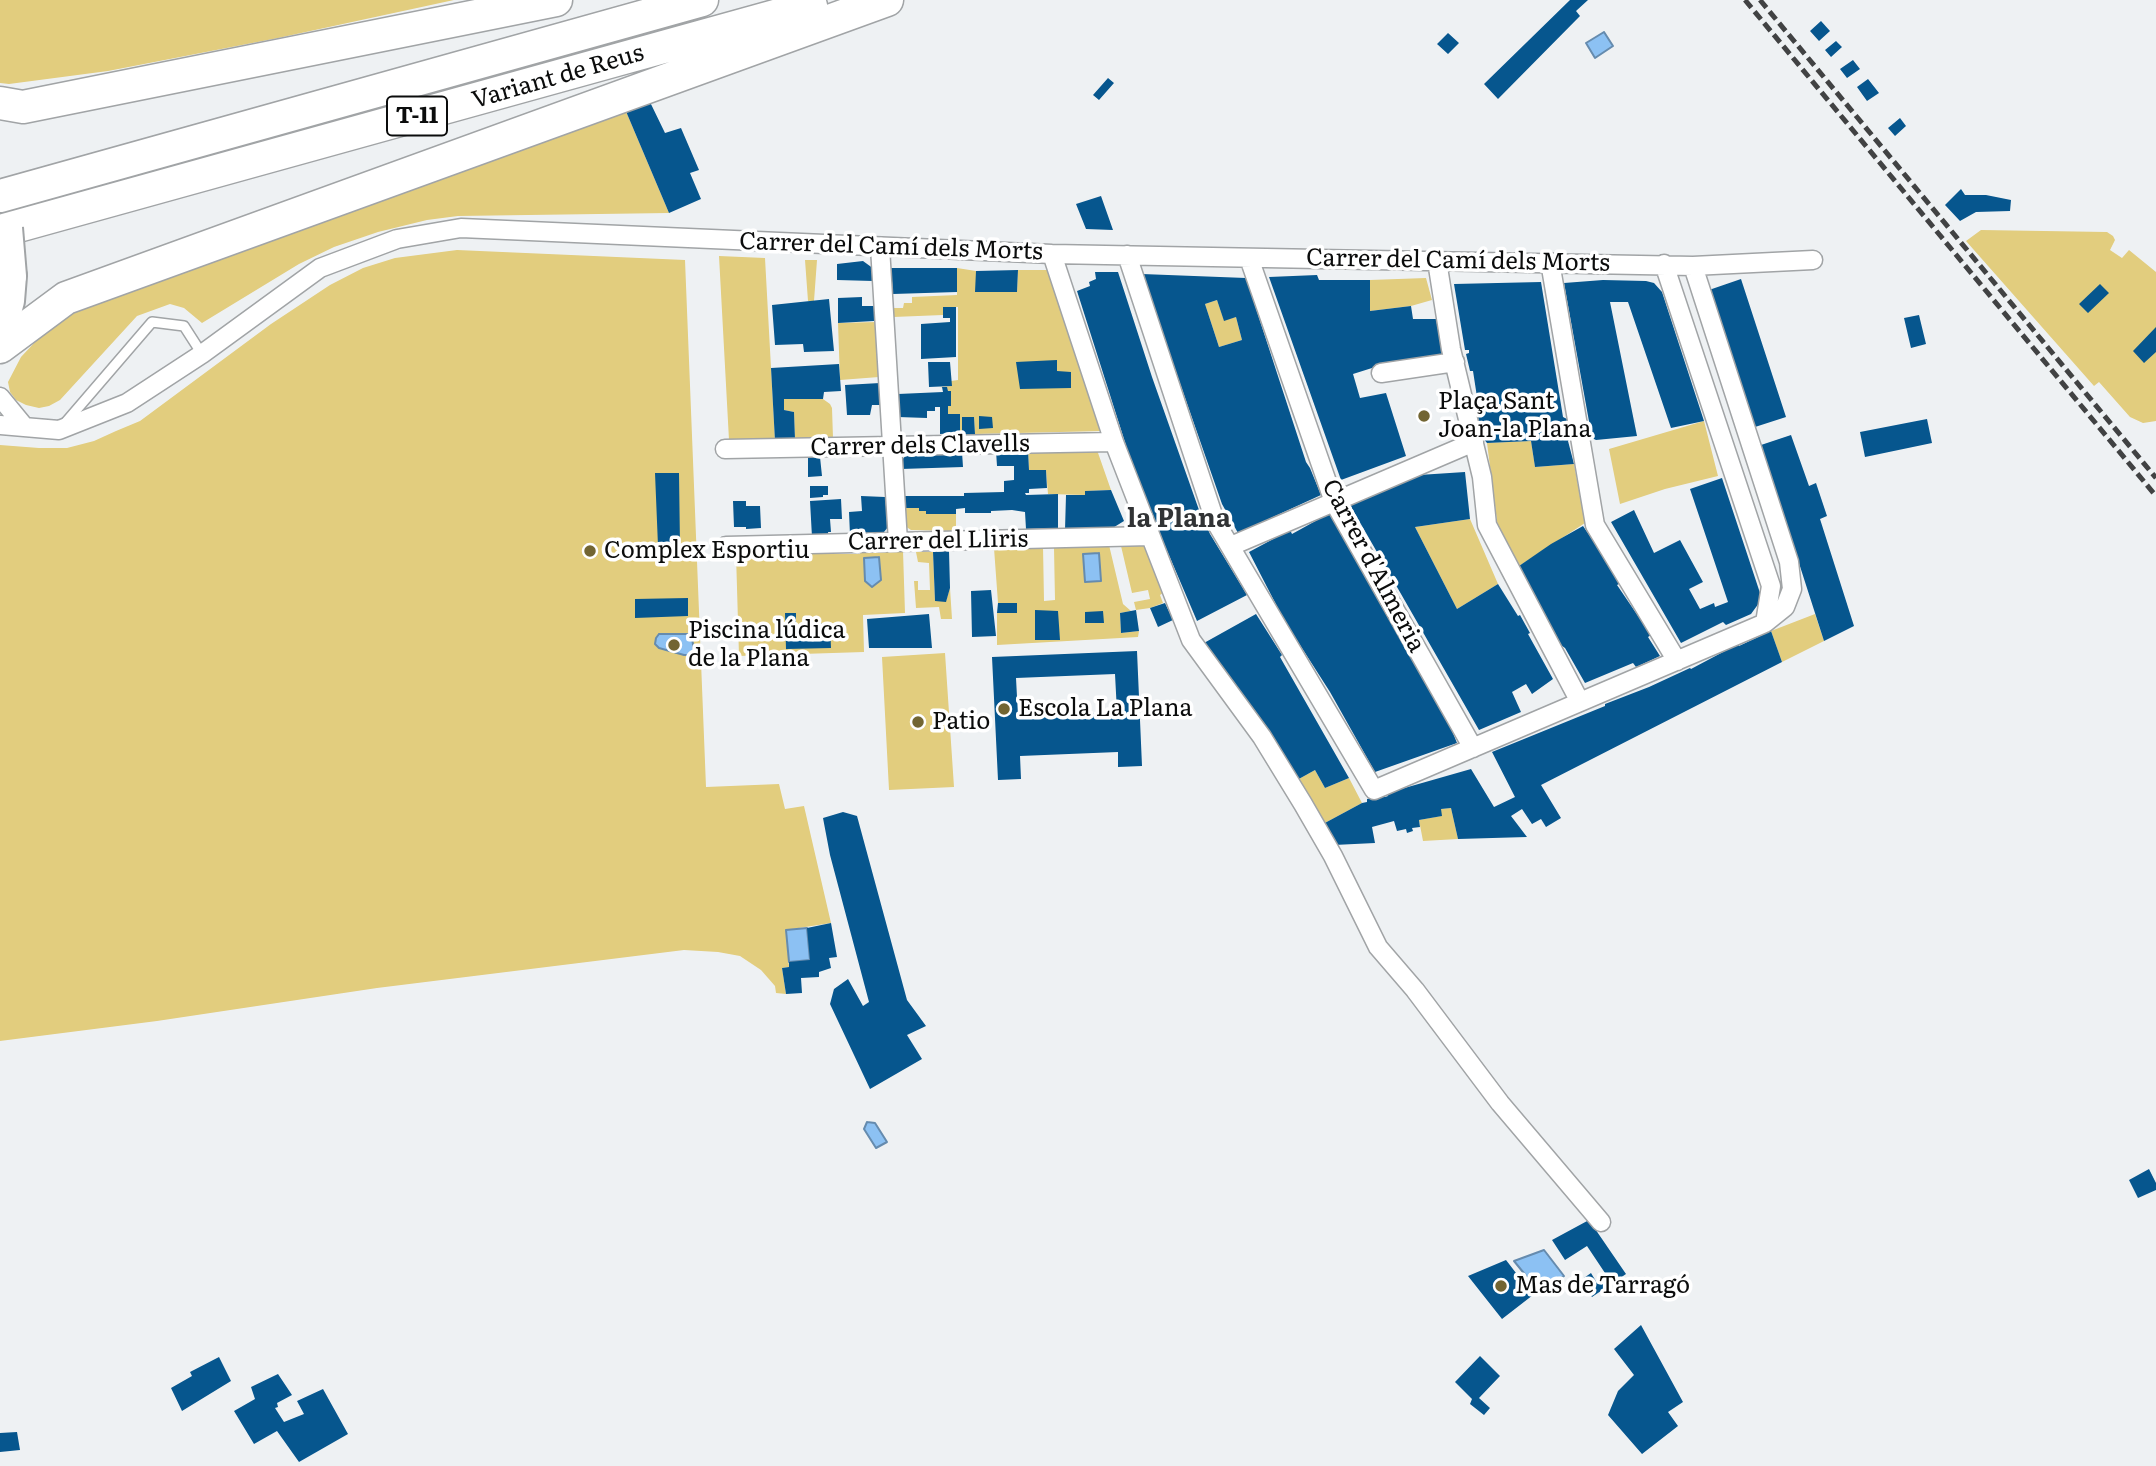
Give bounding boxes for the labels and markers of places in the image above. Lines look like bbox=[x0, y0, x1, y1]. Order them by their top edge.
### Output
place label: Plaça Sant Joan-la Plana bbox=[1438, 388, 1591, 444]
marker: Plaça Sant Joan-la Plana bbox=[1416, 408, 1432, 424]
place label: Complex Esportiu bbox=[604, 537, 810, 565]
marker: Complex Esportiu bbox=[582, 543, 598, 559]
place label: Piscina lúdica de la Plana bbox=[688, 617, 845, 673]
marker: Piscina lúdica de la Plana bbox=[666, 637, 682, 653]
place label: Escola La Plana bbox=[1018, 695, 1193, 723]
marker: Escola La Plana bbox=[996, 701, 1012, 717]
place label: Patio bbox=[932, 708, 990, 736]
marker: Patio bbox=[910, 714, 926, 730]
place label: Mas de Tarragó bbox=[1515, 1272, 1690, 1300]
marker: Mas de Tarragó bbox=[1493, 1278, 1509, 1294]

